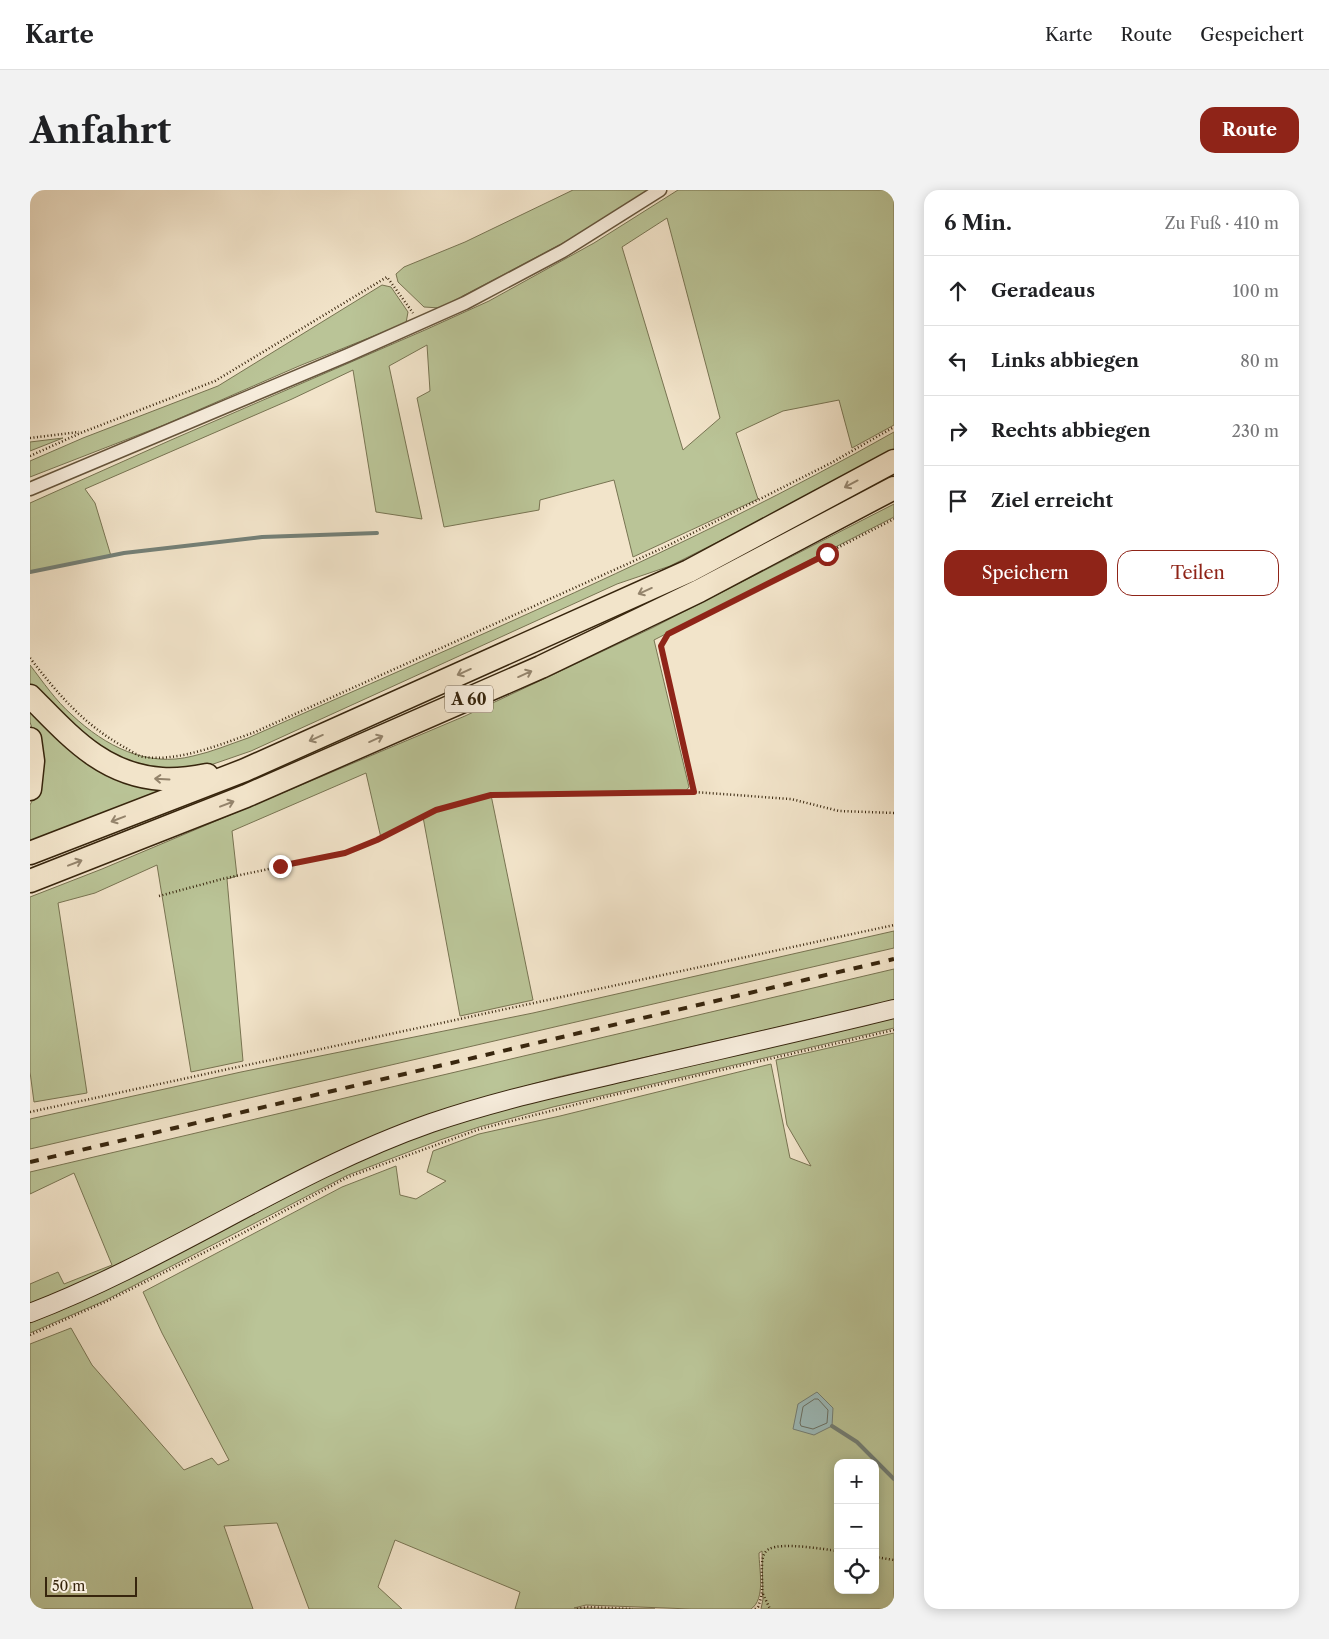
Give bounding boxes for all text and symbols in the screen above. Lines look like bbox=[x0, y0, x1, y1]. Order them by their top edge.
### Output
text: Karte bbox=[25, 20, 94, 49]
text: Karte bbox=[1045, 24, 1093, 46]
text: Route bbox=[1121, 24, 1172, 46]
text: Gespeichert bbox=[1200, 24, 1304, 46]
button: Route bbox=[1200, 107, 1299, 153]
text: Anfahrt bbox=[30, 109, 171, 152]
text: 6 Min. bbox=[944, 210, 1012, 235]
text: Zu Fuß · 410 m bbox=[1165, 213, 1279, 233]
icon: ahead bbox=[944, 277, 972, 305]
text: Geradeaus bbox=[991, 279, 1095, 302]
text: 100 m bbox=[1233, 281, 1279, 301]
icon: left bbox=[944, 347, 972, 375]
text: Links abbiegen bbox=[991, 349, 1139, 372]
text: 80 m bbox=[1240, 351, 1279, 371]
icon: right bbox=[944, 417, 972, 445]
text: Rechts abbiegen bbox=[991, 419, 1151, 442]
text: 230 m bbox=[1232, 421, 1279, 441]
one-way arrow bbox=[844, 480, 859, 490]
icon: arrive bbox=[944, 487, 972, 515]
text: Ziel erreicht bbox=[991, 489, 1113, 512]
route start bbox=[816, 543, 839, 566]
button: Speichern bbox=[944, 550, 1107, 596]
button: Teilen bbox=[1117, 550, 1279, 596]
one-way arrow bbox=[638, 586, 653, 596]
one-way arrow bbox=[457, 667, 472, 677]
one-way arrow bbox=[517, 669, 532, 679]
road number: A 60 bbox=[445, 686, 493, 712]
one-way arrow bbox=[309, 734, 324, 744]
one-way arrow bbox=[368, 734, 383, 744]
one-way arrow bbox=[155, 774, 171, 783]
one-way arrow bbox=[219, 799, 234, 808]
one-way arrow bbox=[111, 815, 126, 824]
route end bbox=[269, 855, 292, 878]
one-way arrow bbox=[67, 858, 83, 867]
map controls bbox=[834, 1459, 879, 1594]
button: + bbox=[834, 1459, 879, 1504]
button: − bbox=[834, 1504, 879, 1549]
button: locate bbox=[834, 1549, 879, 1594]
scale bar bbox=[45, 1574, 138, 1597]
text: 50 m bbox=[52, 1577, 85, 1595]

